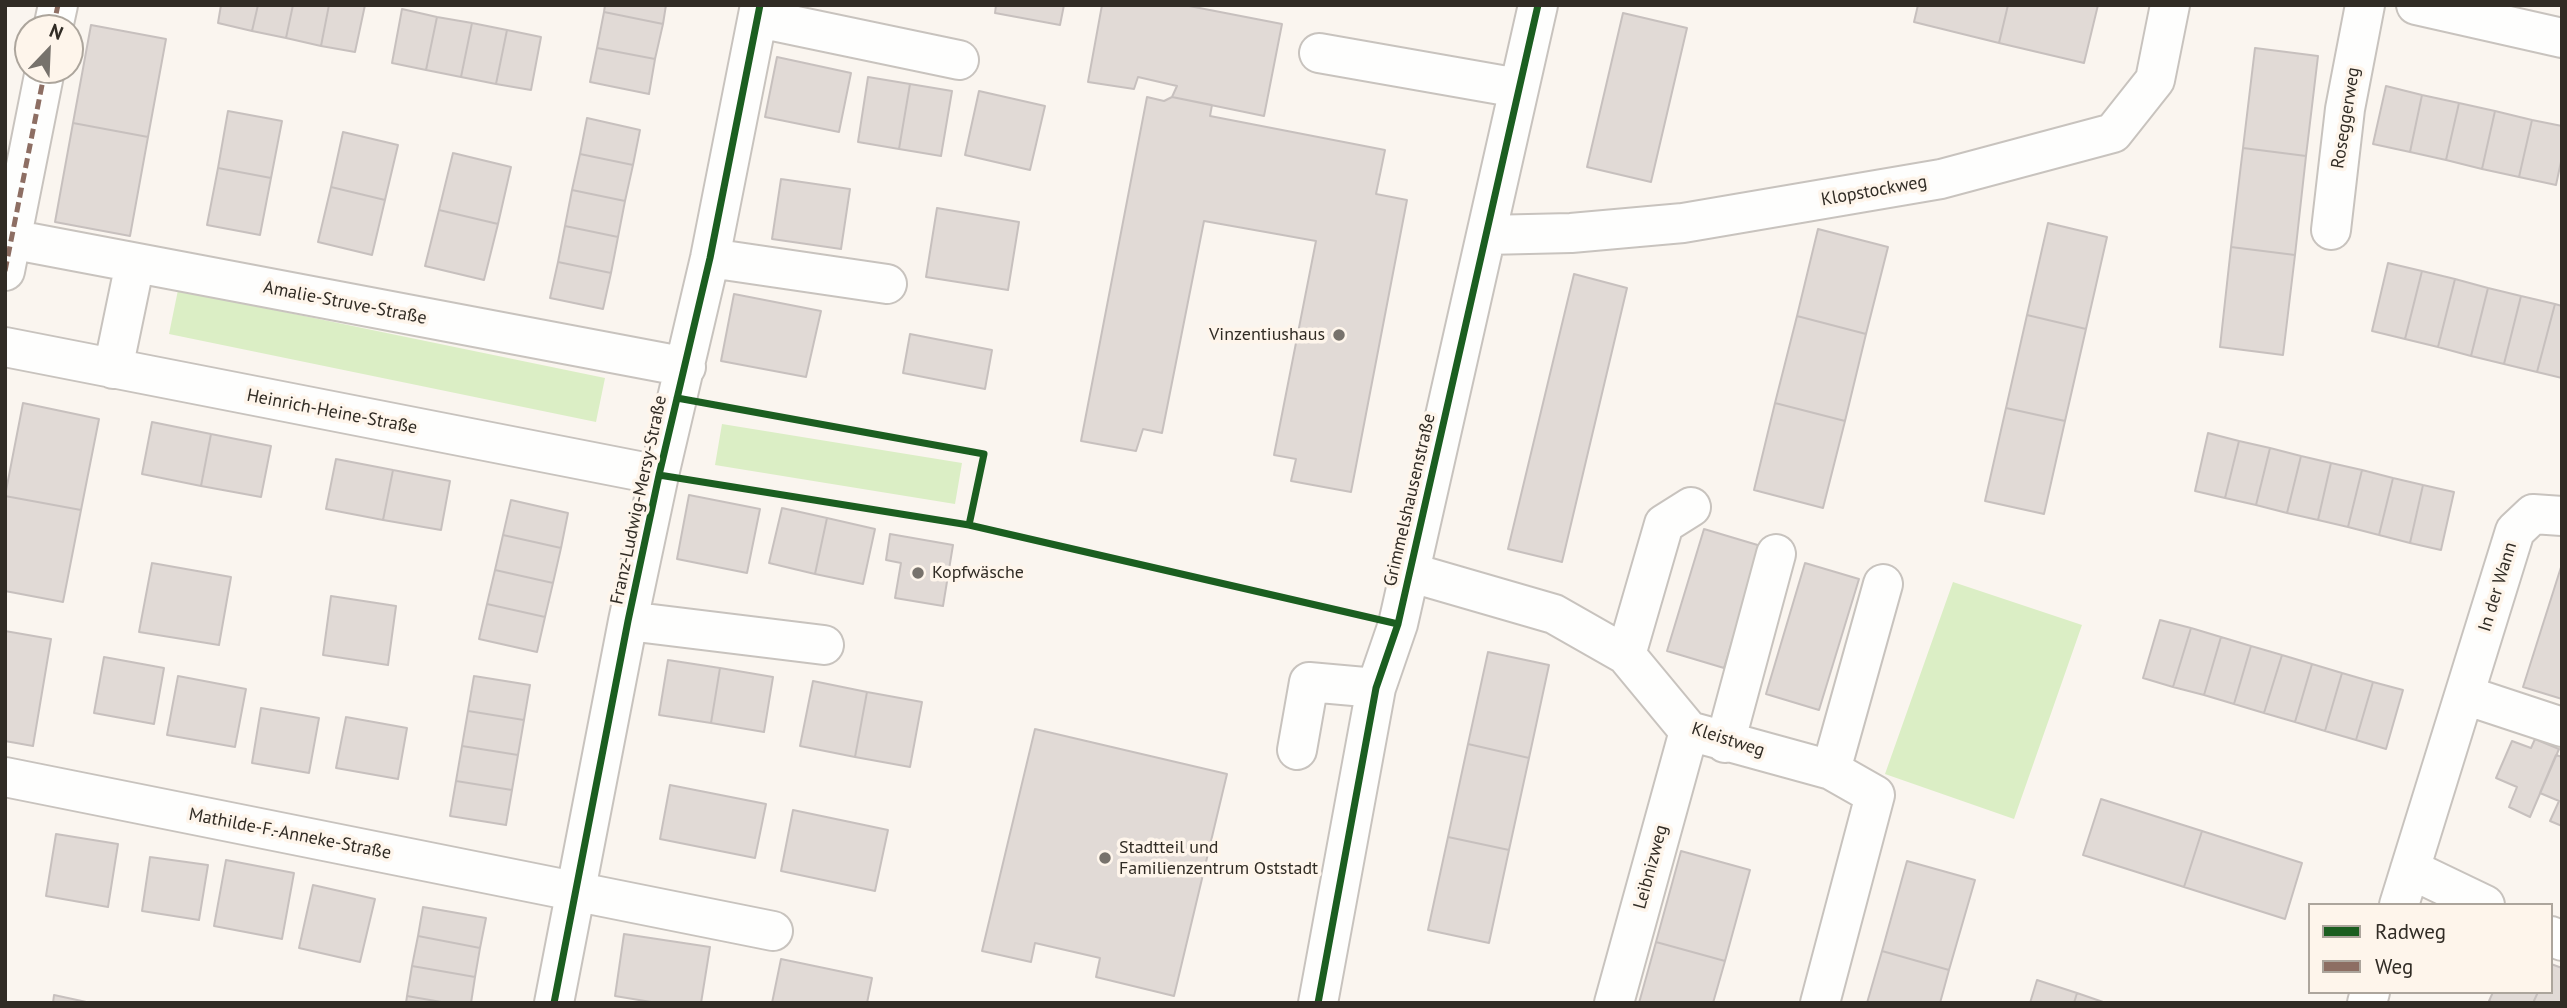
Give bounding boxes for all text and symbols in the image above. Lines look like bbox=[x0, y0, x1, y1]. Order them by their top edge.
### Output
north arrow bbox=[14, 14, 84, 84]
text: N bbox=[46, 18, 67, 45]
street label: Roseggerweg bbox=[2327, 66, 2365, 170]
street label: Klopstockweg bbox=[1819, 171, 1929, 211]
street label: Amalie-Struve-Straße bbox=[262, 277, 428, 329]
place label: Vinzentiushaus bbox=[1209, 324, 1325, 346]
marker: Vinzentiushaus bbox=[1331, 327, 1347, 343]
street label: Heinrich-Heine-Straße bbox=[245, 385, 419, 439]
street label: Franz-Ludwig-Mersy-Straße bbox=[606, 394, 672, 606]
street label: Grimmelshausenstraße bbox=[1380, 411, 1440, 589]
street label: In der Wann bbox=[2474, 540, 2522, 634]
place label: Kopfwäsche bbox=[932, 562, 1024, 584]
marker: Kopfwäsche bbox=[910, 565, 926, 581]
street label: Kleistweg bbox=[1689, 718, 1767, 762]
street label: Mathilde-F.-Anneke-Straße bbox=[187, 804, 393, 864]
street label: Leibnizweg bbox=[1629, 823, 1673, 911]
place label: Stadtteil und Familienzentrum Oststadt bbox=[1119, 837, 1318, 880]
marker: Stadtteil und Familienzentrum Oststadt bbox=[1097, 850, 1113, 866]
legend bbox=[2308, 903, 2553, 994]
text: Radweg bbox=[2375, 918, 2446, 945]
text: Weg bbox=[2375, 953, 2413, 980]

